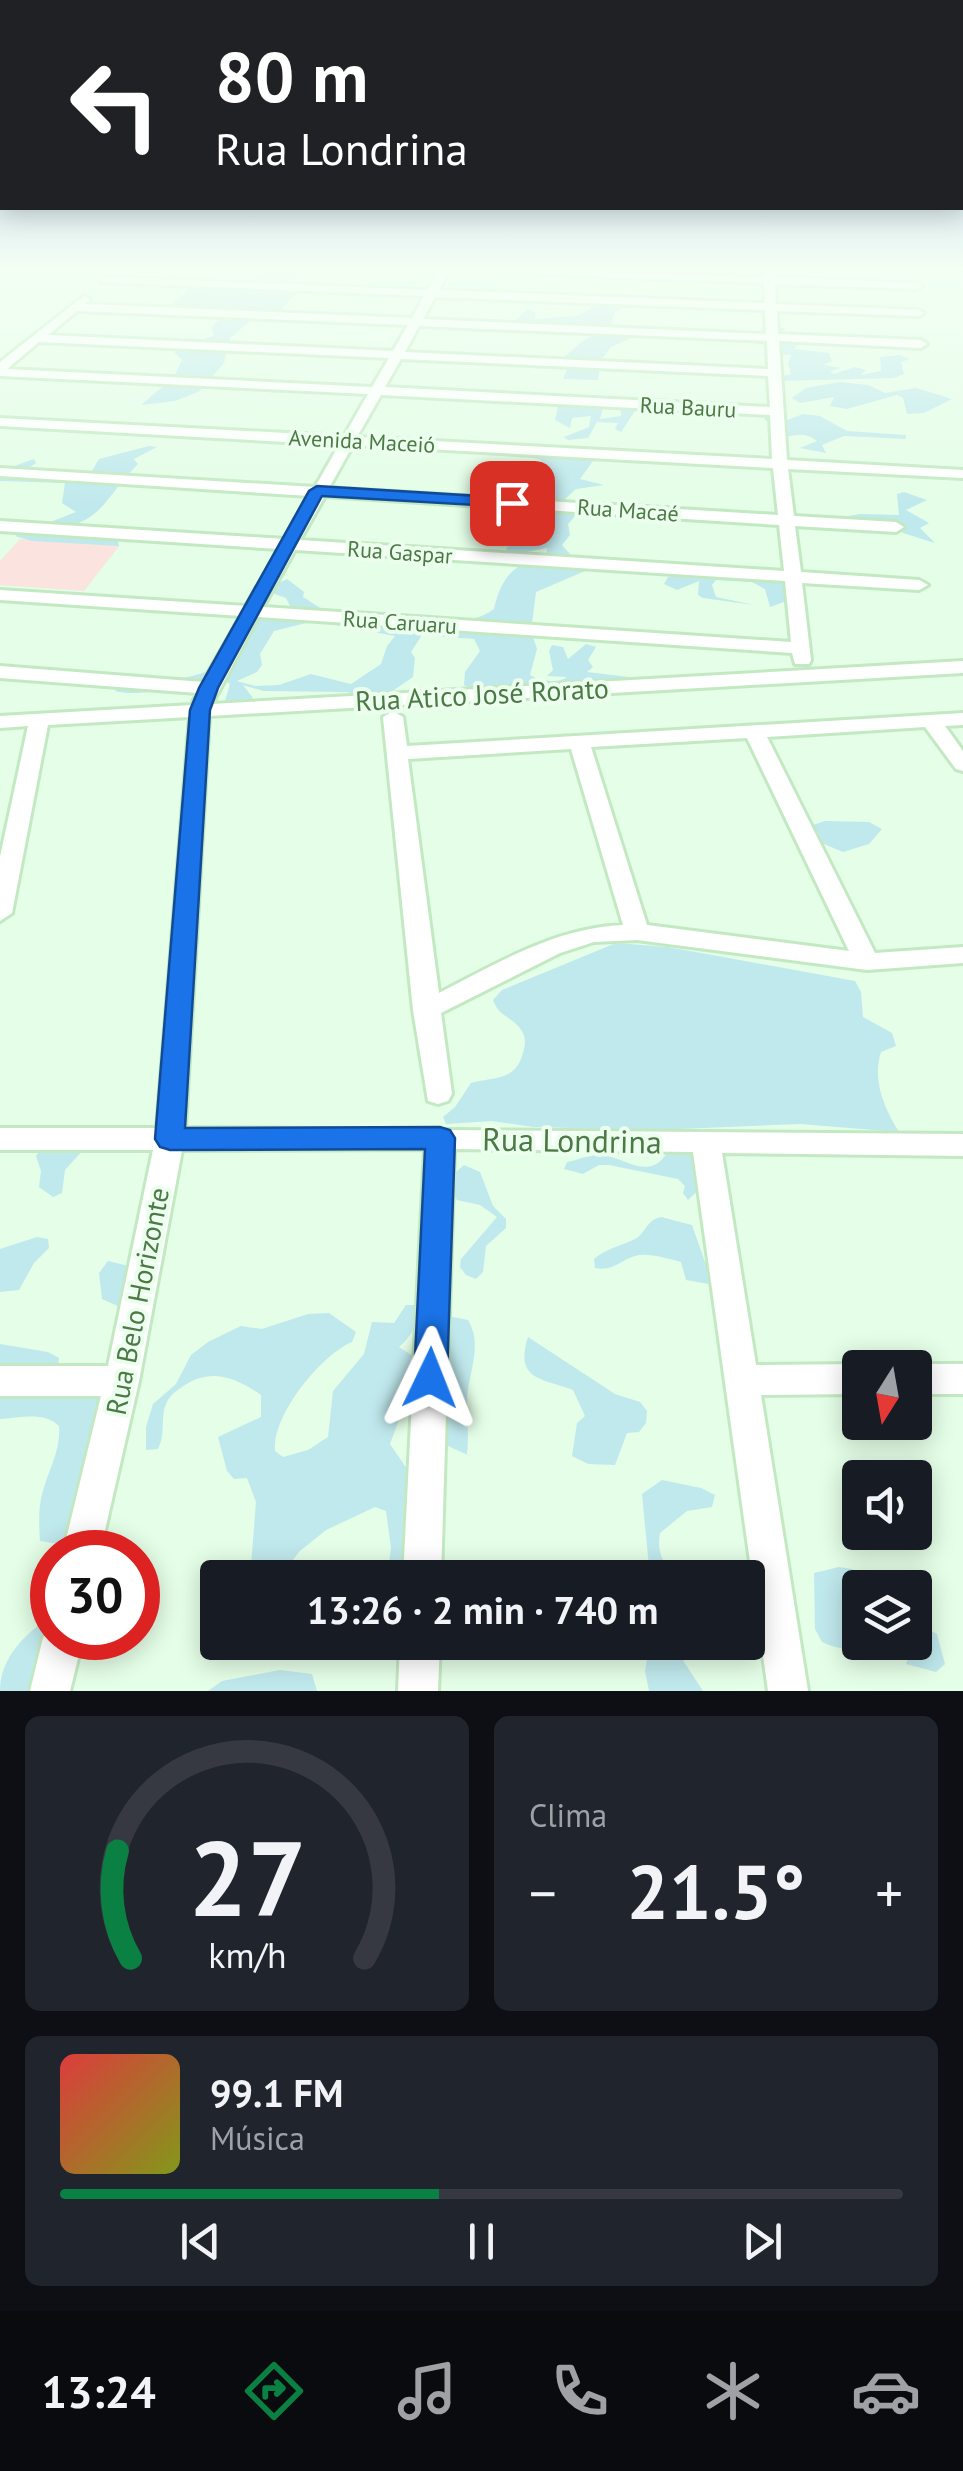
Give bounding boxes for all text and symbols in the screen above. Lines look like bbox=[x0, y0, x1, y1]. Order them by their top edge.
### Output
text: 80 m bbox=[215, 31, 368, 121]
icon: left bbox=[50, 40, 180, 170]
text: Rua Londrina bbox=[215, 119, 468, 177]
street label: Rua Bauru bbox=[639, 390, 737, 424]
street label: Avenida Maceió bbox=[288, 423, 436, 459]
pin bbox=[470, 461, 555, 546]
icon: arrive bbox=[485, 476, 540, 531]
street label: Rua Macaé bbox=[576, 492, 680, 528]
street label: Rua Gaspar bbox=[346, 534, 454, 570]
street label: Rua Caruaru bbox=[342, 604, 458, 640]
street label: Rua Atico José Rorato bbox=[354, 669, 610, 719]
street label: Rua Londrina bbox=[482, 1117, 662, 1163]
street label: Rua Belo Horizonte bbox=[97, 1184, 177, 1418]
position arrow bbox=[378, 1326, 482, 1430]
north arrow bbox=[842, 1350, 932, 1440]
map controls bbox=[842, 1350, 932, 1660]
button: sound bbox=[842, 1460, 932, 1550]
speed limit sign: 30 bbox=[30, 1530, 160, 1660]
button: layers bbox=[842, 1570, 932, 1660]
text: 13:26 · 2 min · 740 m bbox=[307, 1585, 658, 1634]
text: Clima bbox=[529, 1794, 607, 1836]
text: 27 bbox=[188, 1810, 306, 1945]
text: 21.5° bbox=[627, 1843, 805, 1940]
text: − bbox=[529, 1857, 557, 1928]
text: + bbox=[875, 1857, 903, 1928]
text: km/h bbox=[208, 1932, 286, 1978]
text: 99.1 FM bbox=[210, 2068, 343, 2117]
text: Música bbox=[210, 2117, 305, 2159]
icon: previous bbox=[173, 2214, 228, 2269]
icon: pause bbox=[454, 2214, 509, 2269]
icon: next bbox=[735, 2214, 790, 2269]
icon: directions bbox=[239, 2356, 309, 2426]
icon: music bbox=[392, 2356, 462, 2426]
icon: phone bbox=[545, 2356, 615, 2426]
icon: climate bbox=[698, 2356, 768, 2426]
icon: car bbox=[851, 2356, 921, 2426]
text: 13:24 bbox=[42, 2362, 156, 2420]

